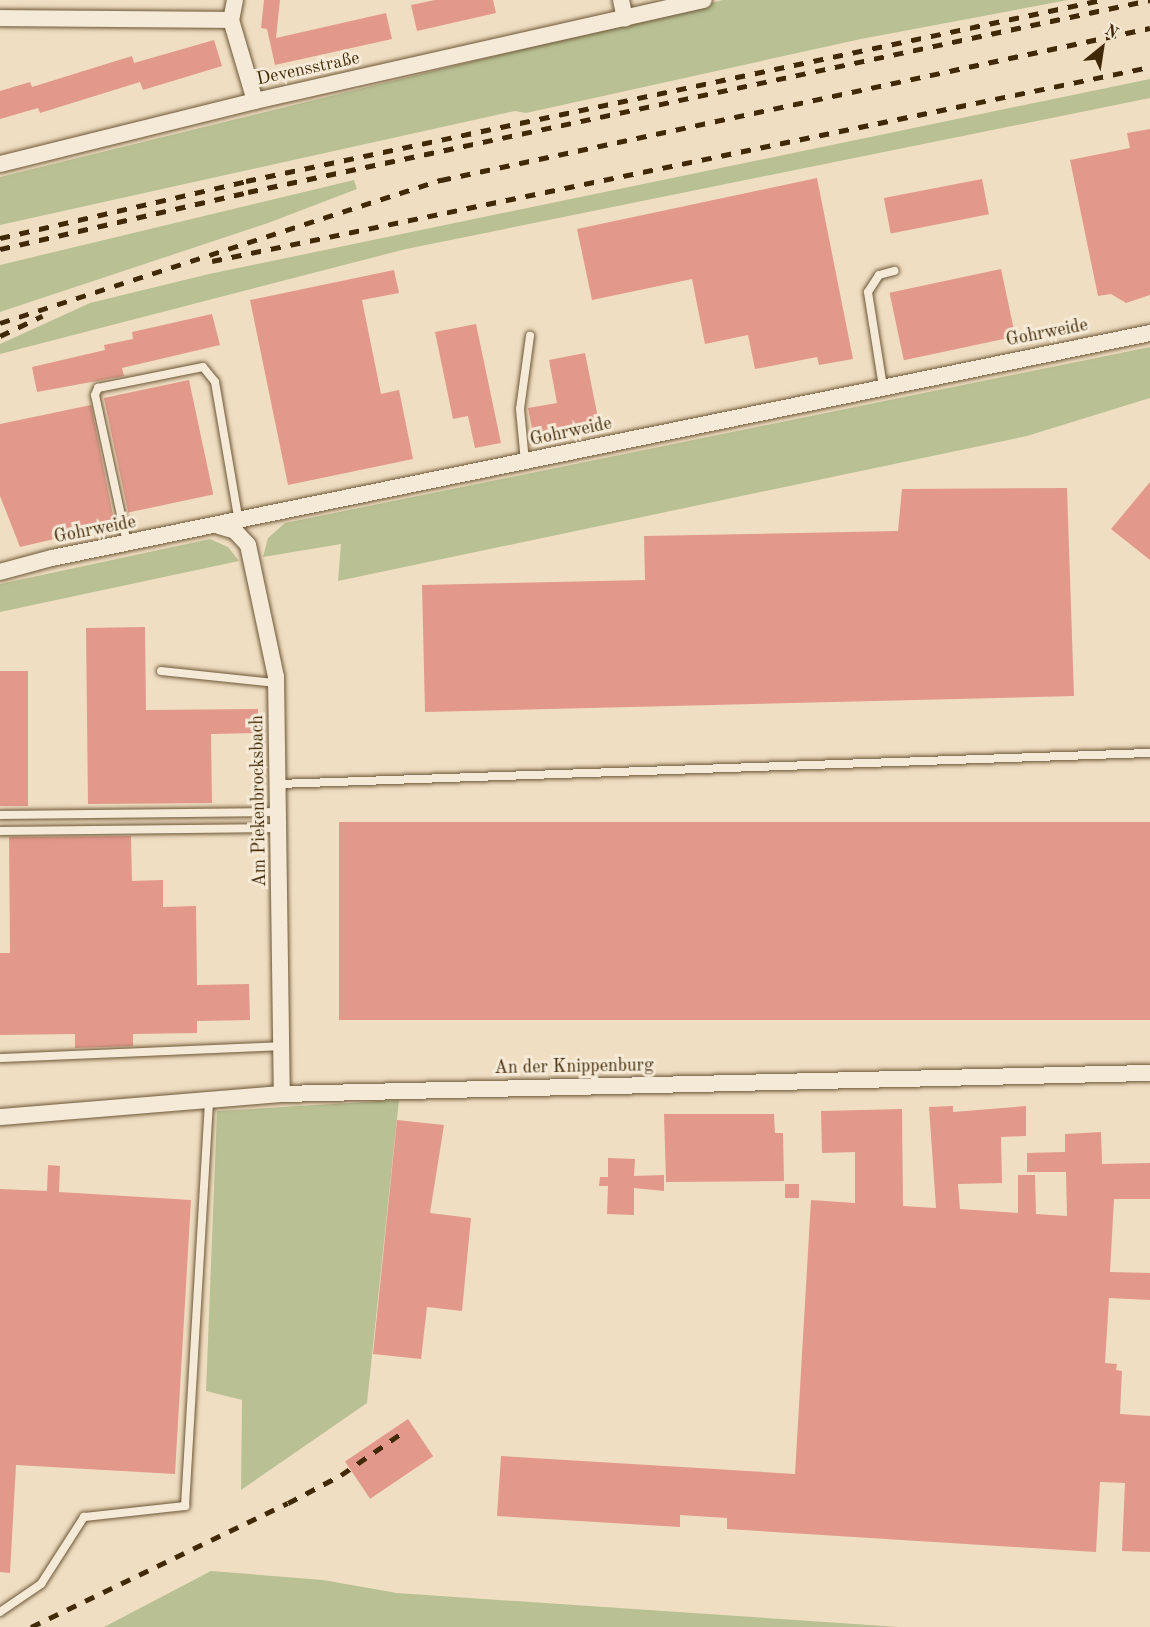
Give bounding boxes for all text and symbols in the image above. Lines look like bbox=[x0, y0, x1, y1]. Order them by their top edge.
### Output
north arrow bbox=[1072, 18, 1132, 78]
text: N bbox=[1102, 22, 1120, 42]
street label: Devensstraße bbox=[254, 48, 362, 90]
street label: Gohrweide bbox=[1004, 314, 1090, 352]
street label: Gohrweide bbox=[528, 413, 614, 451]
street label: Gohrweide bbox=[52, 511, 138, 549]
street label: Am Piekenbrocksbach bbox=[247, 715, 271, 887]
street label: An der Knippenburg bbox=[494, 1055, 654, 1079]

